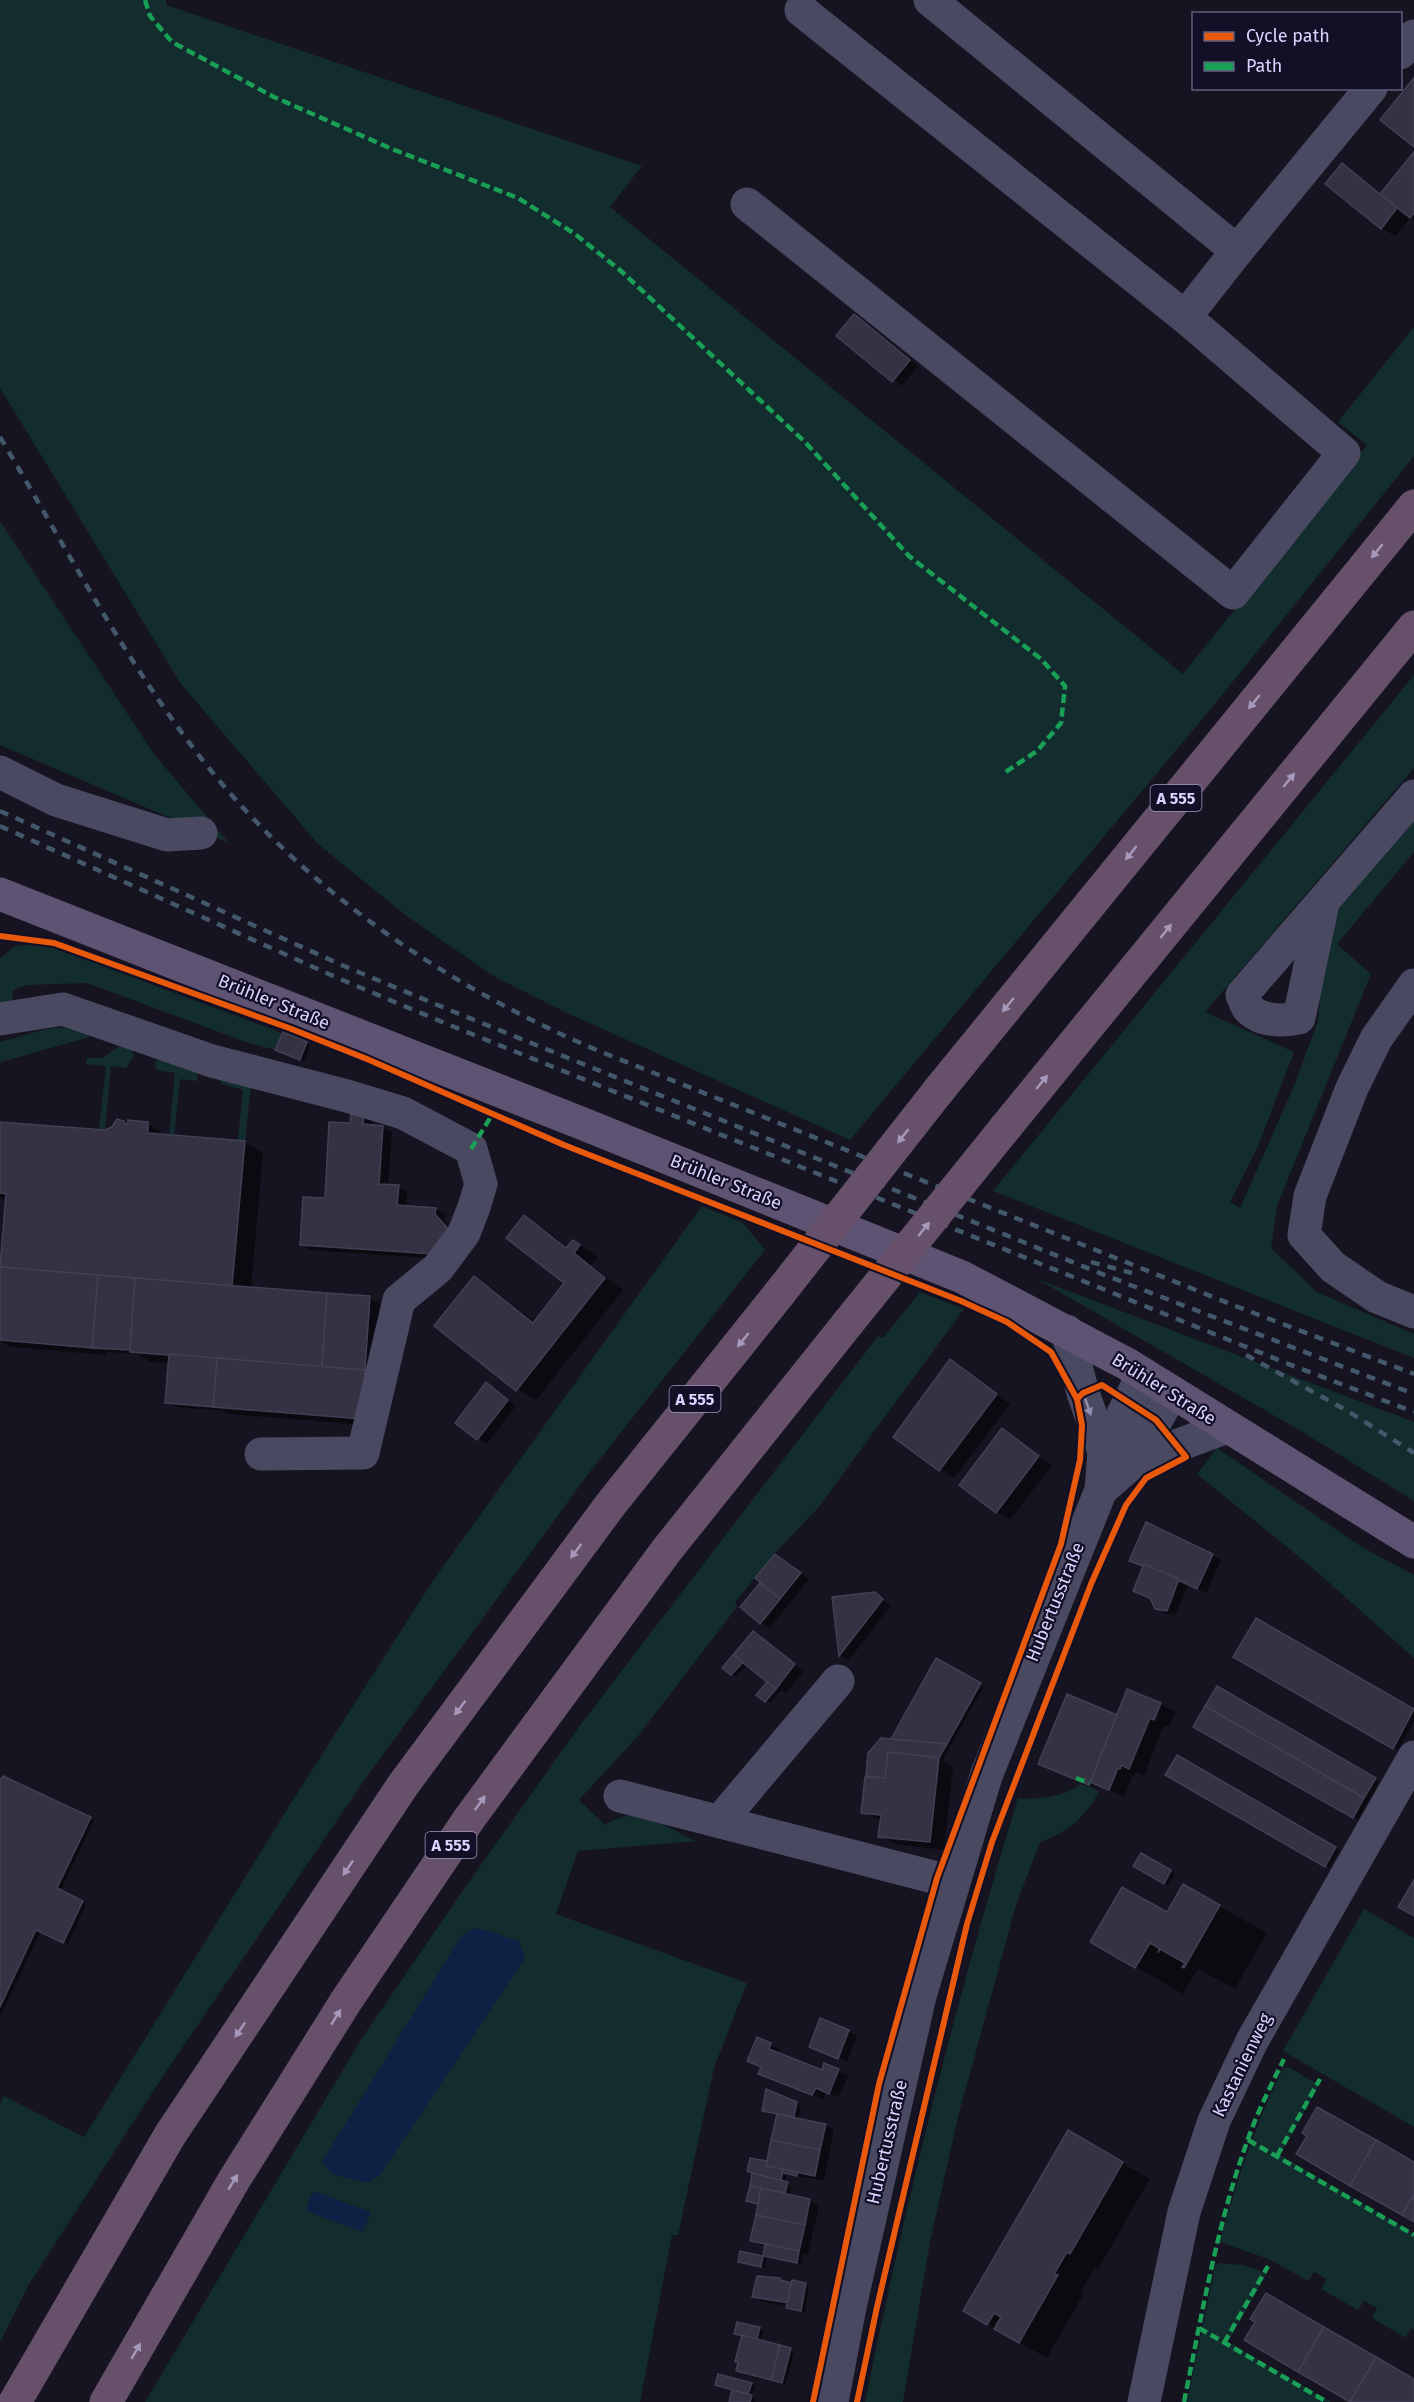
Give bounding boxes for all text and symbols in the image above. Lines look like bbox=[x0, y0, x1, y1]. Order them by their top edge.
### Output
legend bbox=[1192, 12, 1402, 90]
text: Cycle path bbox=[1246, 25, 1330, 47]
text: Path bbox=[1246, 55, 1282, 77]
one-way arrow bbox=[1371, 543, 1384, 558]
one-way arrow bbox=[1248, 694, 1261, 709]
one-way arrow bbox=[1282, 773, 1295, 788]
road number: A 555 bbox=[1150, 785, 1202, 811]
one-way arrow bbox=[1125, 846, 1138, 861]
one-way arrow bbox=[1159, 923, 1172, 939]
street label: Brühler Straße bbox=[215, 970, 333, 1034]
one-way arrow bbox=[1002, 997, 1015, 1012]
one-way arrow bbox=[1035, 1075, 1048, 1090]
one-way arrow bbox=[897, 1129, 909, 1144]
street label: Brühler Straße bbox=[667, 1150, 785, 1214]
one-way arrow bbox=[918, 1221, 930, 1236]
one-way arrow bbox=[736, 1332, 749, 1348]
street label: Brühler Straße bbox=[1108, 1348, 1220, 1430]
road number: A 555 bbox=[670, 1386, 720, 1412]
one-way arrow bbox=[1084, 1398, 1094, 1416]
street label: Hubertusstraße bbox=[1021, 1539, 1089, 1665]
one-way arrow bbox=[570, 1543, 582, 1559]
one-way arrow bbox=[454, 1700, 466, 1716]
one-way arrow bbox=[474, 1796, 486, 1811]
road number: A 555 bbox=[426, 1832, 476, 1858]
one-way arrow bbox=[342, 1859, 354, 1875]
one-way arrow bbox=[331, 2009, 342, 2025]
street label: Kastanienweg bbox=[1207, 2009, 1277, 2120]
one-way arrow bbox=[235, 2022, 246, 2038]
street label: Hubertusstraße bbox=[862, 2078, 912, 2206]
one-way arrow bbox=[228, 2173, 238, 2190]
one-way arrow bbox=[130, 2343, 141, 2359]

